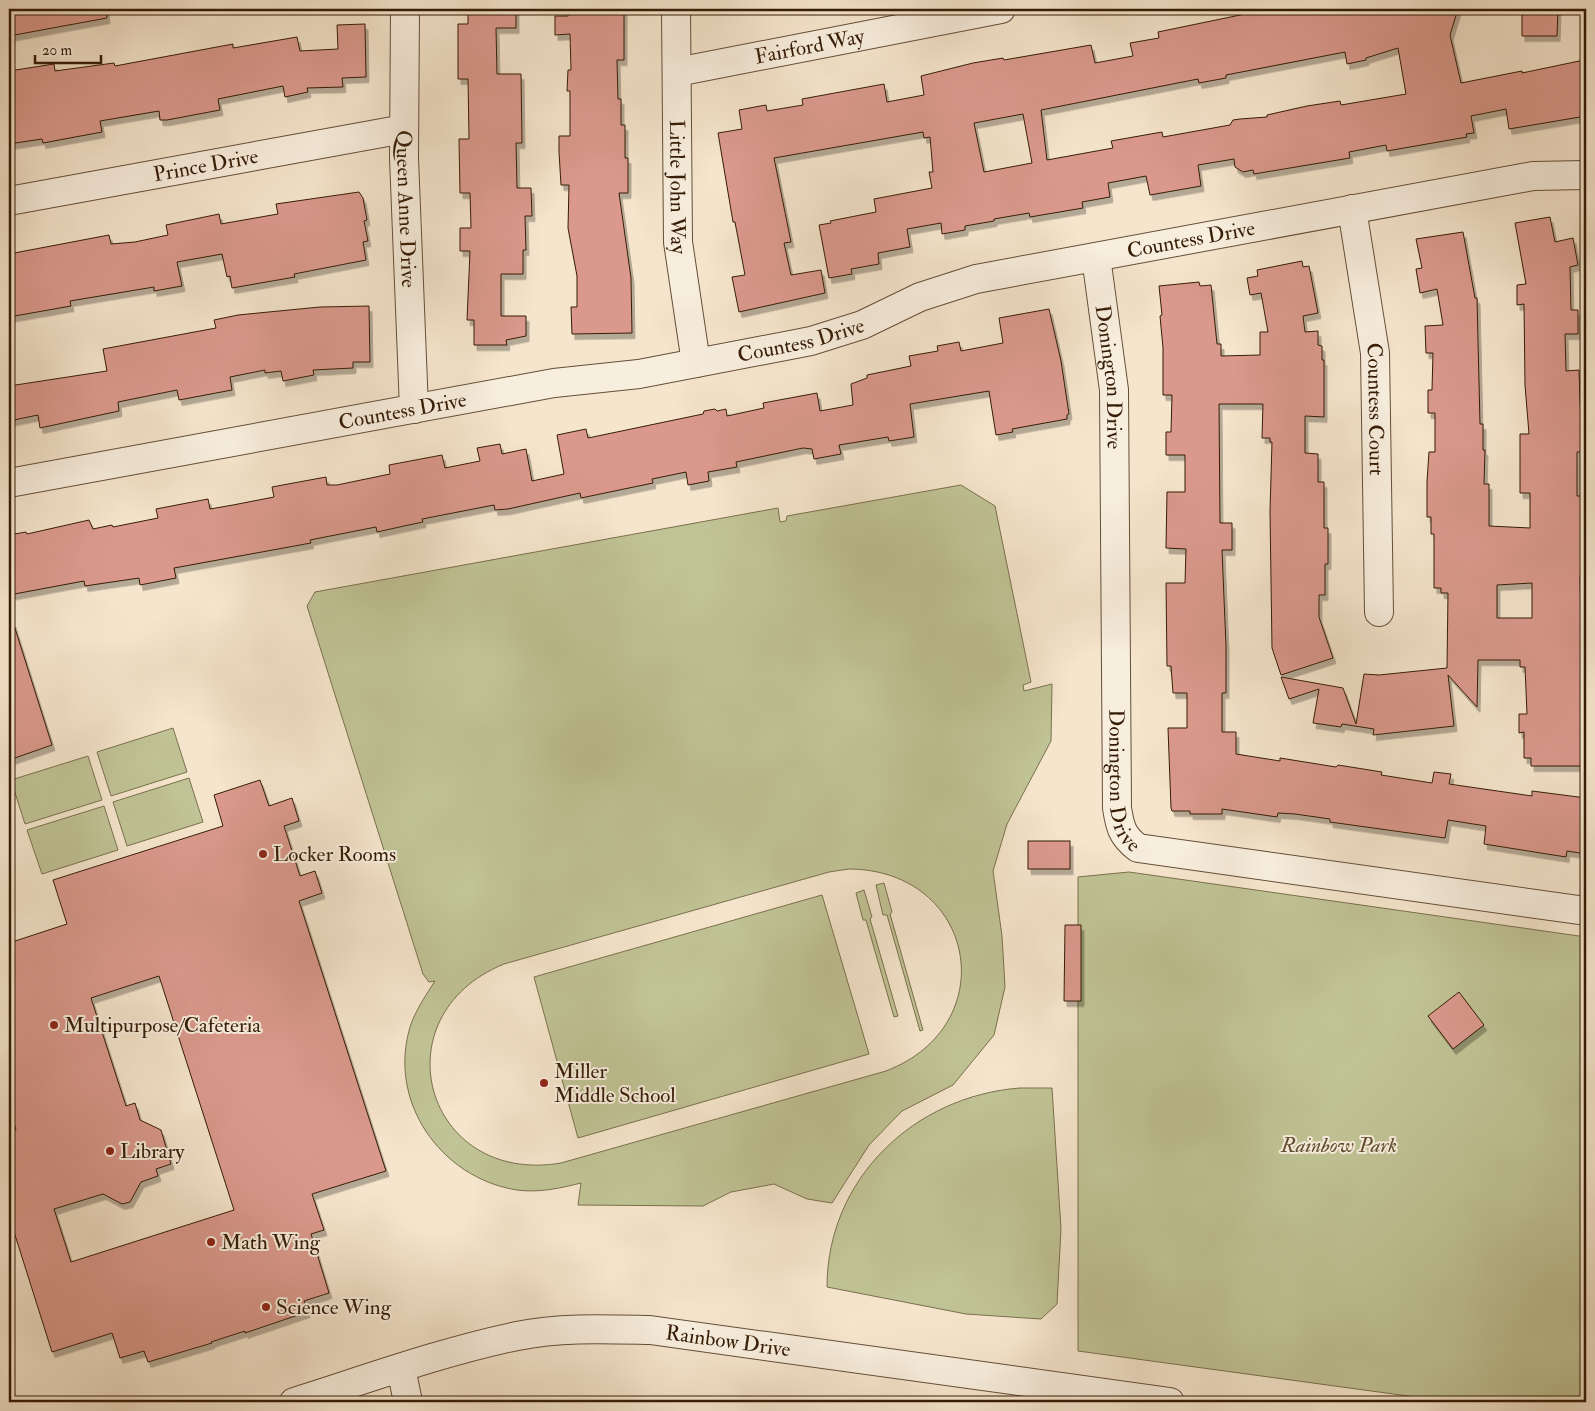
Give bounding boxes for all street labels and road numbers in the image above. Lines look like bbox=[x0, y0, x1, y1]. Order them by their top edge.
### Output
street label: Fairford Way bbox=[752, 22, 867, 70]
street label: Little John Way bbox=[663, 120, 693, 257]
street label: Queen Anne Drive bbox=[390, 130, 423, 289]
street label: Prince Drive bbox=[151, 142, 261, 188]
street label: Countess Drive bbox=[1125, 214, 1257, 264]
street label: Donington Drive bbox=[1089, 303, 1128, 450]
street label: Countess Drive bbox=[735, 312, 868, 368]
street label: Countess Court bbox=[1360, 341, 1390, 476]
street label: Countess Drive bbox=[336, 386, 469, 436]
street label: Donington Drive bbox=[1103, 709, 1146, 858]
street label: Rainbow Drive bbox=[664, 1319, 793, 1363]

